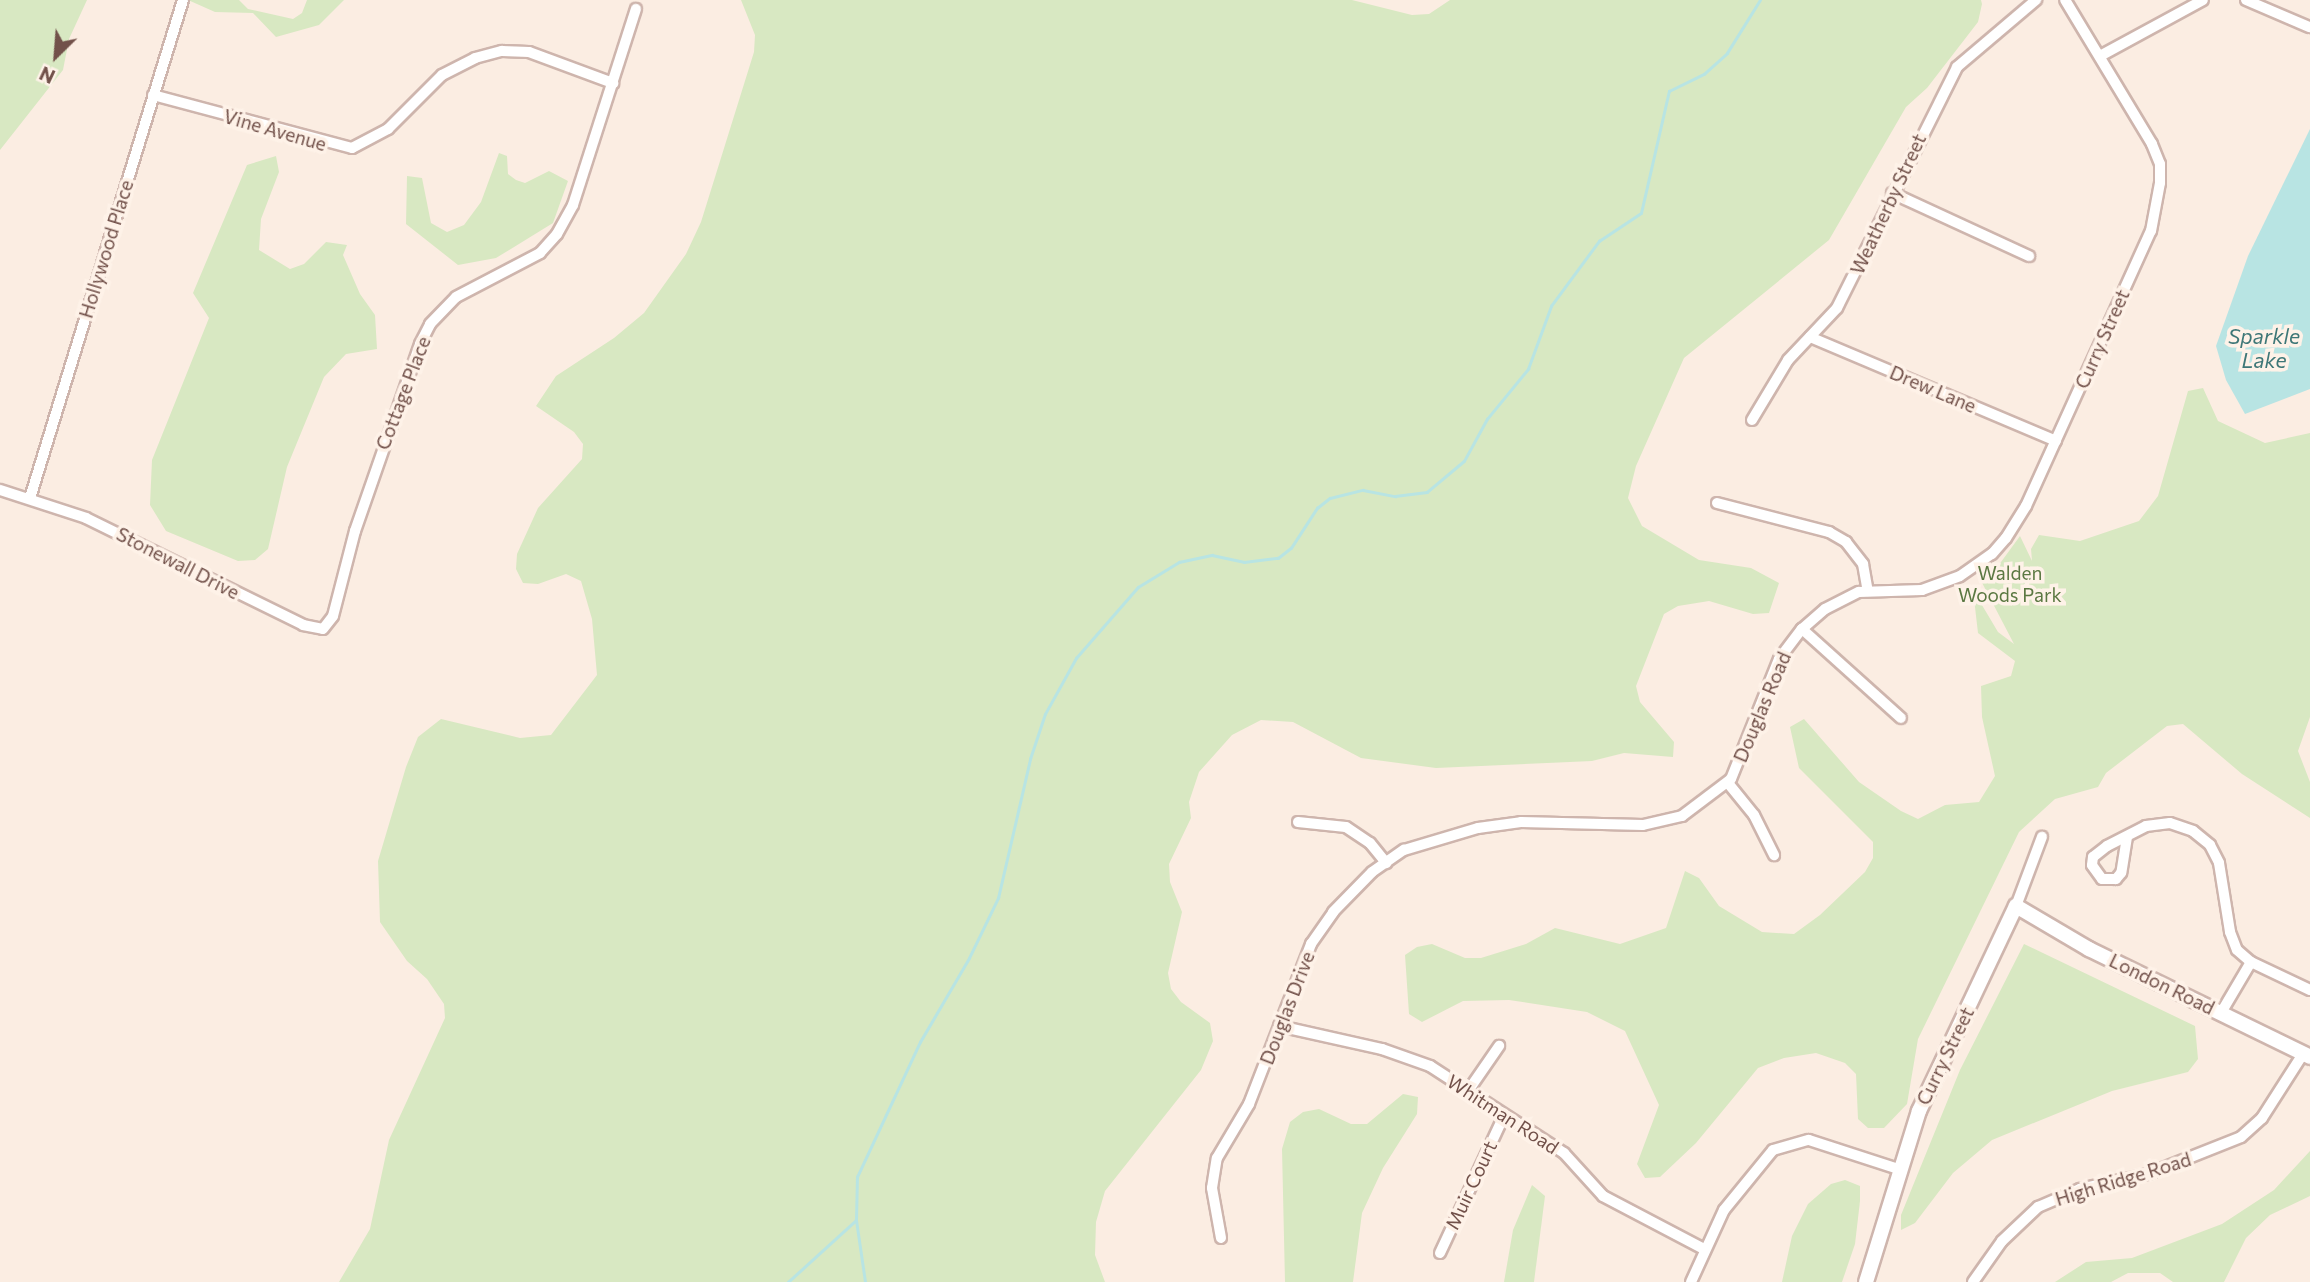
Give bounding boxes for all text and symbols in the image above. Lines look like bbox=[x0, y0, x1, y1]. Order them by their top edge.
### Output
north arrow bbox=[21, 21, 91, 91]
text: N bbox=[36, 62, 58, 89]
street label: Vine Avenue bbox=[221, 104, 329, 156]
street label: Weatherby Street bbox=[1845, 130, 1931, 278]
street label: Hollywood Place bbox=[74, 177, 138, 321]
street label: Curry Street bbox=[2070, 286, 2134, 392]
water label: Sparkle Lake bbox=[2228, 323, 2300, 373]
street label: Cottage Place bbox=[371, 333, 435, 453]
street label: Drew Lane bbox=[1886, 361, 1980, 417]
street label: Stonewall Drive bbox=[113, 522, 243, 604]
park label: Walden Woods Park bbox=[1958, 562, 2062, 606]
street label: Douglas Road bbox=[1729, 648, 1795, 766]
street label: Douglas Drive bbox=[1255, 948, 1319, 1068]
street label: London Road bbox=[2106, 949, 2218, 1019]
street label: Curry Street bbox=[1912, 1003, 1978, 1109]
street label: Whitman Road bbox=[1443, 1069, 1563, 1159]
street label: Muir Court bbox=[1441, 1137, 1501, 1233]
street label: High Ridge Road bbox=[2052, 1148, 2194, 1210]

